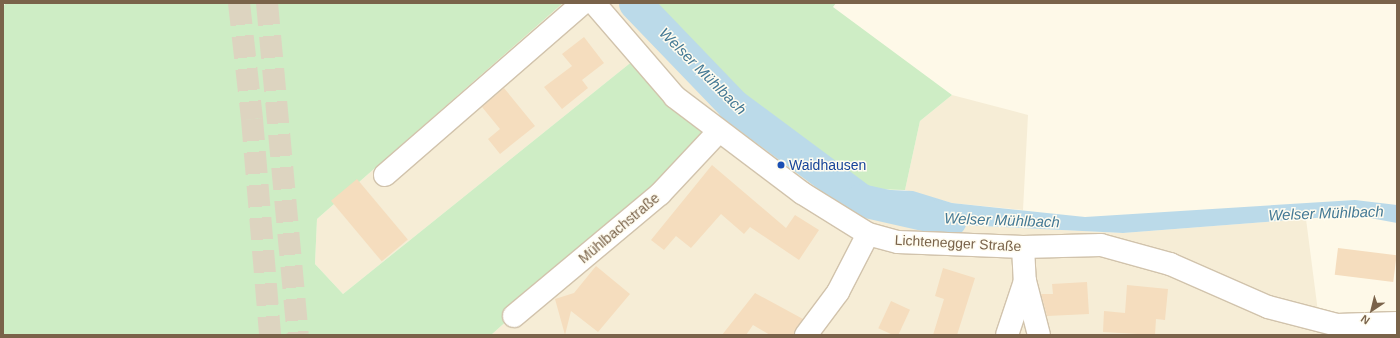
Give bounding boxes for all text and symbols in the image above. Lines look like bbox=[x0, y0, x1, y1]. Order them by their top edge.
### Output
water label: Welser Mühlbach bbox=[656, 24, 750, 118]
place label: Waidhausen bbox=[789, 157, 866, 173]
marker: Waidhausen bbox=[776, 160, 786, 170]
street label: Mühlbachstraße bbox=[575, 189, 663, 267]
water label: Welser Mühlbach bbox=[1268, 202, 1384, 224]
water label: Welser Mühlbach bbox=[944, 209, 1060, 231]
street label: Lichtenegger Straße bbox=[894, 231, 1022, 255]
north arrow bbox=[1352, 290, 1392, 330]
text: N bbox=[1358, 313, 1372, 327]

